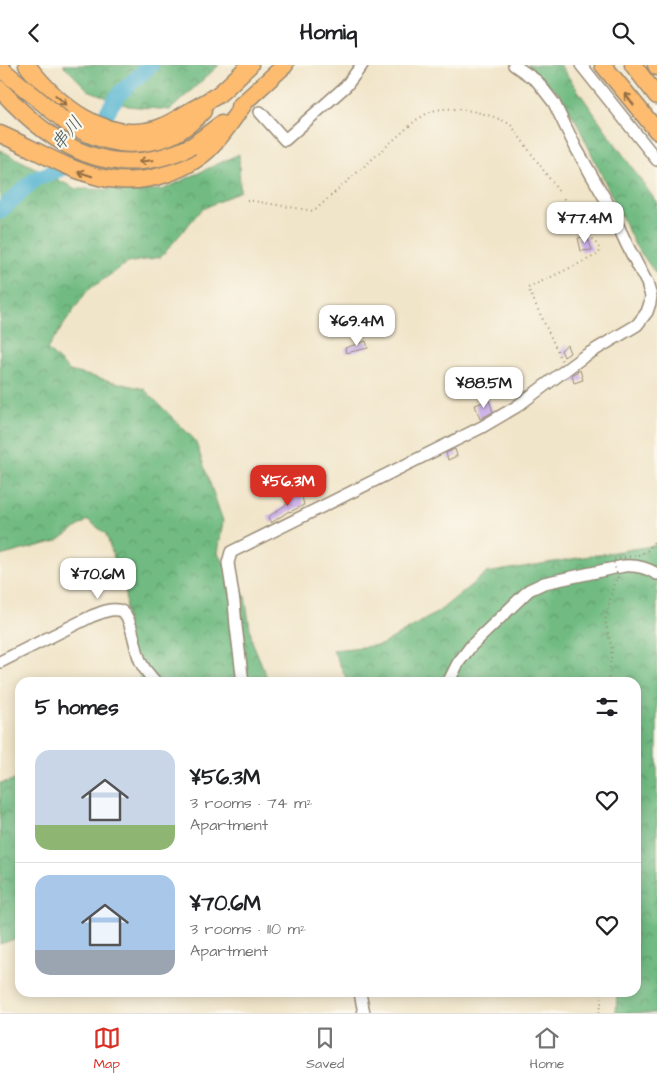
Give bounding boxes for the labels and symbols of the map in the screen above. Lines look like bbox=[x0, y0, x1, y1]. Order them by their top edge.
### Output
one-way arrow bbox=[624, 92, 635, 105]
one-way arrow bbox=[54, 95, 67, 106]
water label: 串川 bbox=[45, 111, 90, 157]
one-way arrow bbox=[138, 156, 154, 166]
one-way arrow bbox=[78, 168, 94, 178]
pin: ¥77.4M bbox=[544, 201, 626, 244]
pin: ¥69.4M bbox=[316, 305, 398, 347]
pin: ¥88.5M bbox=[443, 367, 525, 409]
pin: ¥56.3M bbox=[247, 465, 329, 507]
pin: ¥70.6M bbox=[57, 557, 139, 600]

